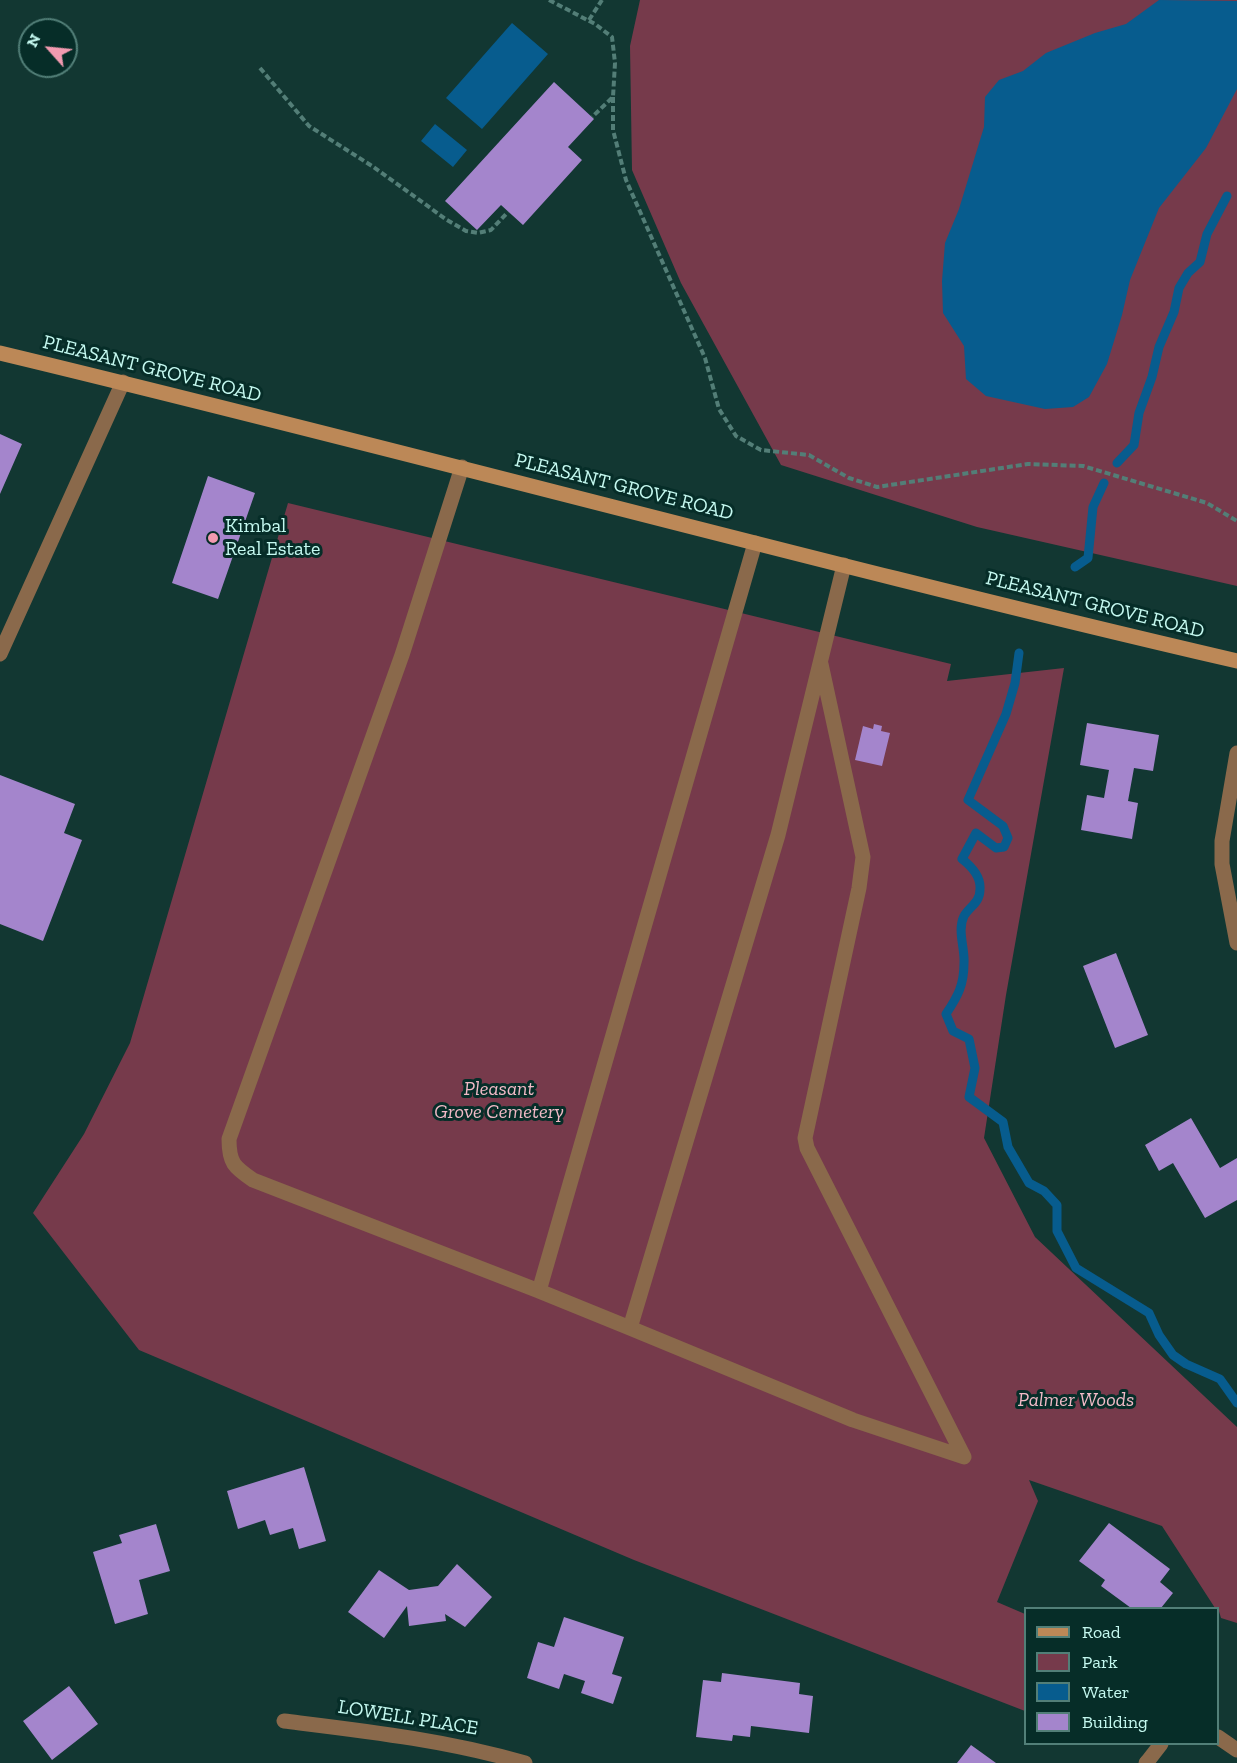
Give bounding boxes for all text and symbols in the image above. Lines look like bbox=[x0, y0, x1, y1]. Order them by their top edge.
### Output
north arrow bbox=[18, 18, 78, 78]
text: N bbox=[22, 31, 45, 50]
street label: PLEASANT GROVE ROAD bbox=[40, 330, 264, 408]
street label: PLEASANT GROVE ROAD bbox=[512, 448, 736, 526]
place label: Kimbal Real Estate bbox=[225, 514, 320, 561]
marker: Kimbal Real Estate bbox=[206, 531, 220, 545]
street label: PLEASANT GROVE ROAD bbox=[983, 566, 1207, 644]
park label: Pleasant Grove Cemetery bbox=[434, 1077, 564, 1124]
park label: Palmer Woods bbox=[1018, 1388, 1134, 1412]
legend bbox=[1024, 1607, 1219, 1745]
text: Road bbox=[1082, 1621, 1121, 1643]
text: Park bbox=[1082, 1651, 1118, 1673]
text: Water bbox=[1082, 1681, 1129, 1703]
street label: LOWELL PLACE bbox=[336, 1695, 480, 1741]
text: Building bbox=[1082, 1711, 1148, 1733]

